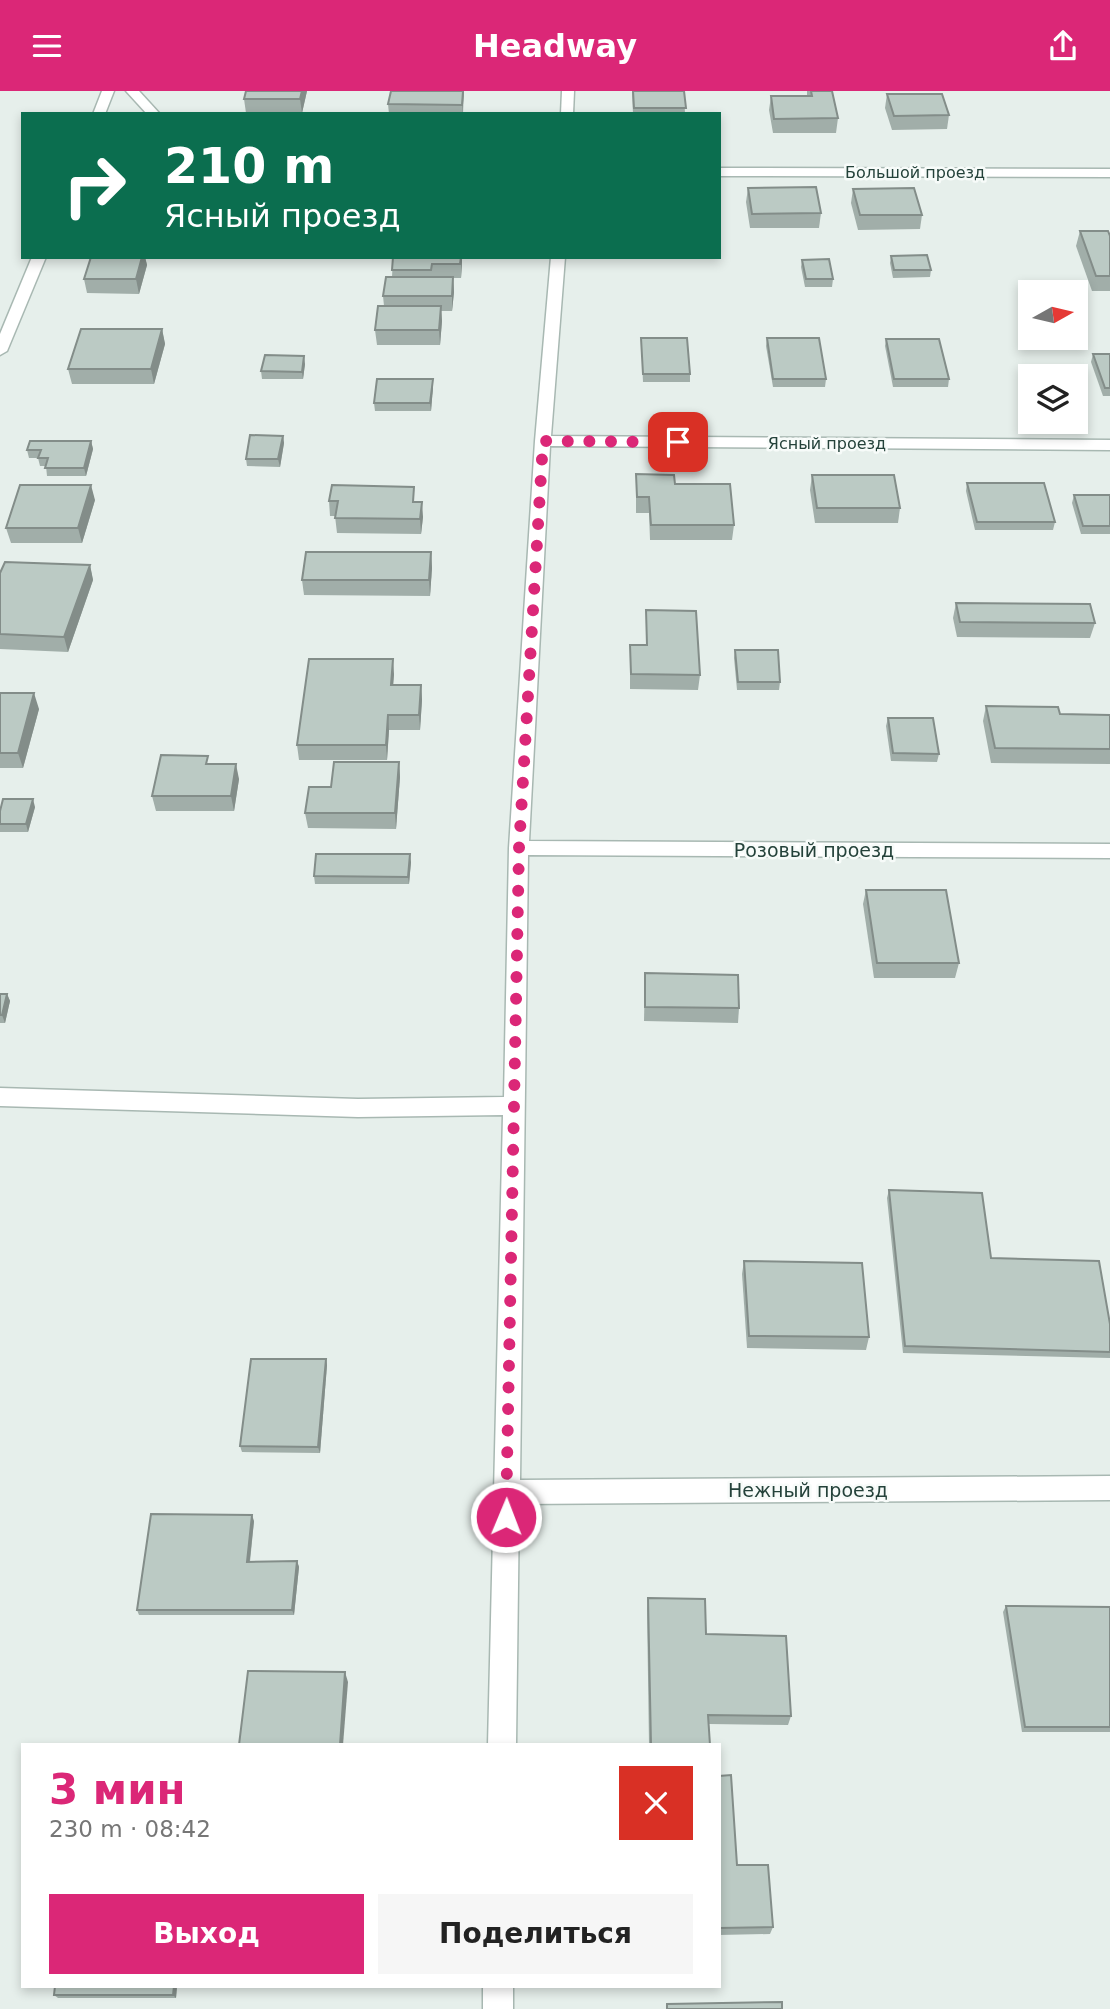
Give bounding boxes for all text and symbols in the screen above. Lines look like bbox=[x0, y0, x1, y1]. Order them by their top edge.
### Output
icon: menu bbox=[28, 27, 66, 65]
text: Headway bbox=[473, 27, 637, 65]
icon: share bbox=[1044, 27, 1082, 65]
text: 210 m bbox=[164, 138, 334, 195]
icon: right bbox=[49, 140, 140, 231]
street label: Большой проезд bbox=[845, 163, 985, 182]
text: Ясный проезд bbox=[164, 197, 401, 235]
north arrow bbox=[1018, 280, 1088, 350]
map controls bbox=[1018, 280, 1088, 434]
button: layers bbox=[1018, 364, 1088, 434]
pin bbox=[648, 412, 708, 472]
icon: arrive bbox=[659, 423, 697, 461]
street label: Ясный проезд bbox=[768, 434, 886, 453]
street label: Розовый проезд bbox=[734, 839, 894, 861]
street label: Нежный проезд bbox=[728, 1479, 888, 1501]
position arrow bbox=[469, 1480, 543, 1554]
text: 3 мин bbox=[49, 1765, 186, 1814]
button: close bbox=[619, 1766, 693, 1840]
text: 230 m · 08:42 bbox=[49, 1816, 211, 1842]
button: Выход bbox=[49, 1894, 364, 1974]
button: Поделиться bbox=[378, 1894, 693, 1974]

